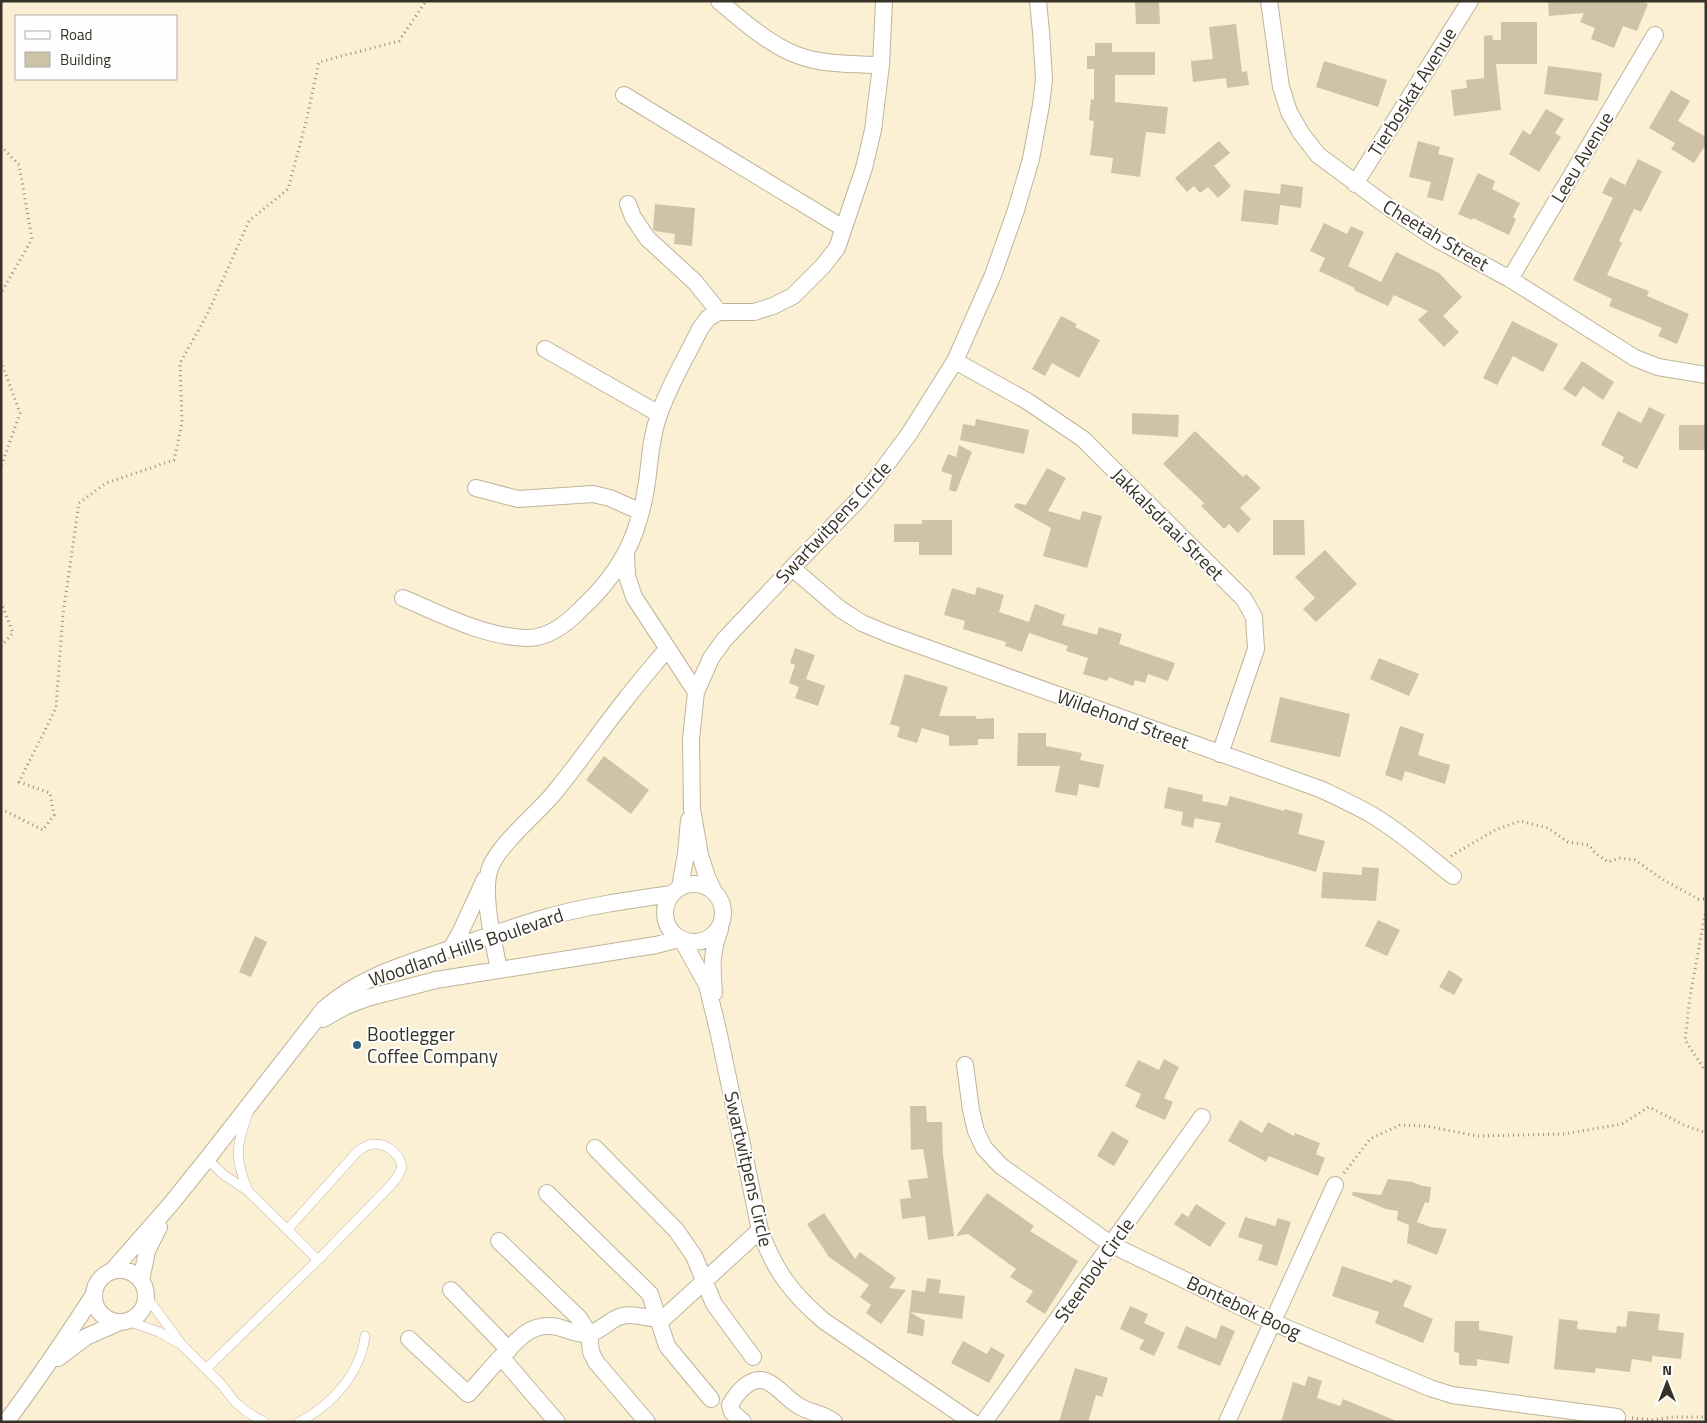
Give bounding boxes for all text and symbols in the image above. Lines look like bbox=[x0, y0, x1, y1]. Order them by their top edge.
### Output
legend bbox=[15, 15, 178, 80]
street label: Tierboskat Avenue bbox=[1360, 21, 1463, 162]
text: Road bbox=[60, 23, 92, 46]
text: Building bbox=[60, 48, 111, 71]
street label: Leeu Avenue bbox=[1543, 106, 1620, 208]
street label: Cheetah Street bbox=[1378, 191, 1495, 278]
street label: Swartwitpens Circle bbox=[768, 454, 897, 590]
street label: Jakkalsdraai Street bbox=[1105, 461, 1231, 587]
street label: Wildehond Street bbox=[1053, 681, 1194, 756]
street label: Woodland Hills Boulevard bbox=[365, 900, 567, 993]
place label: Bootlegger Coffee Company bbox=[367, 1019, 498, 1070]
marker: Bootlegger Coffee Company bbox=[351, 1039, 363, 1051]
street label: Swartwitpens Circle bbox=[718, 1088, 781, 1249]
street label: Steenbok Circle bbox=[1047, 1211, 1141, 1328]
street label: Bontebok Boog bbox=[1182, 1267, 1306, 1346]
north arrow bbox=[1642, 1358, 1692, 1408]
text: N bbox=[1662, 1359, 1672, 1380]

